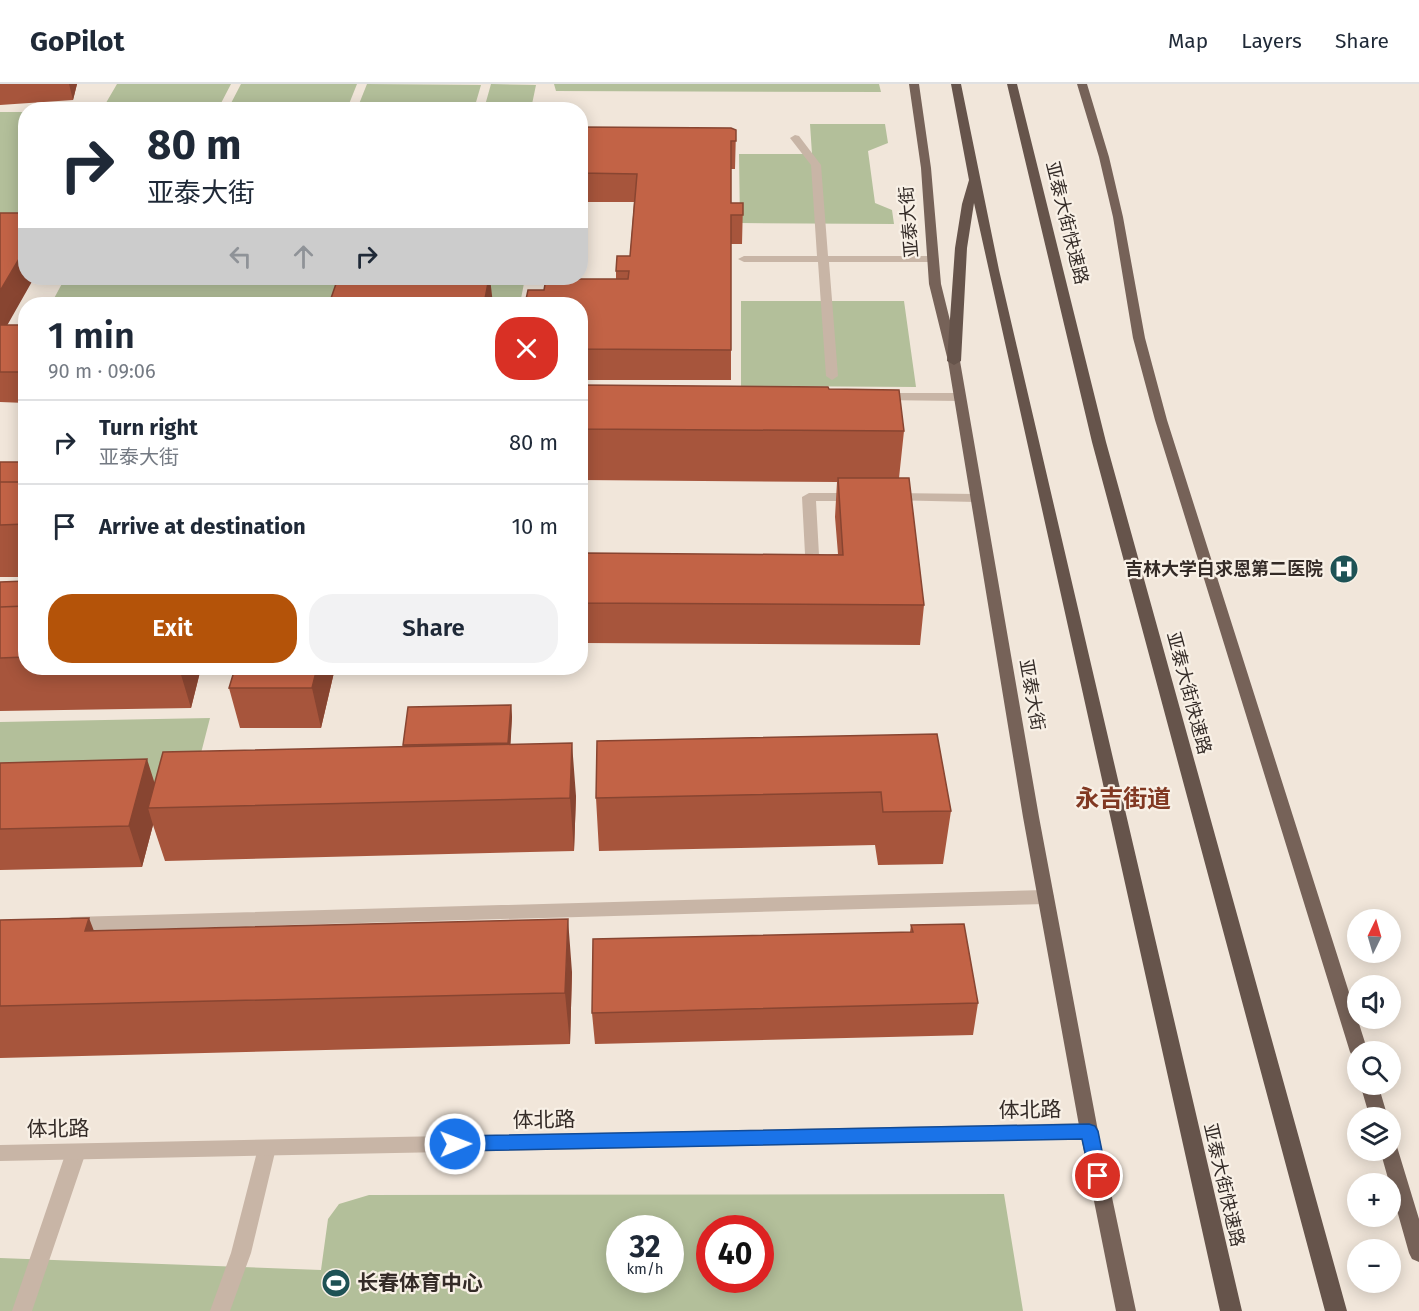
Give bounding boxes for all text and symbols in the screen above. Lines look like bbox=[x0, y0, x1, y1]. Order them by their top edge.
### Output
text: GoPilot bbox=[30, 25, 124, 58]
text: Map bbox=[1168, 28, 1208, 54]
text: Layers bbox=[1241, 28, 1302, 54]
text: Share bbox=[1335, 28, 1389, 54]
text: 80 m bbox=[147, 120, 241, 170]
icon: right bbox=[48, 126, 126, 204]
street label: 亚泰大街快速路 bbox=[1041, 159, 1093, 287]
text: 亚泰大街 bbox=[147, 177, 255, 209]
street label: 亚泰大街 bbox=[895, 185, 923, 259]
icon: left bbox=[224, 240, 257, 273]
icon: ahead bbox=[287, 240, 320, 273]
icon: right bbox=[350, 240, 383, 273]
text: 1 min bbox=[48, 314, 135, 358]
button: close bbox=[495, 317, 558, 380]
text: 90 m · 09:06 bbox=[48, 359, 156, 383]
text: Turn right bbox=[99, 414, 198, 441]
icon: right bbox=[48, 426, 81, 459]
text: 80 m bbox=[509, 429, 558, 456]
text: 亚泰大街 bbox=[99, 445, 179, 469]
icon: arrive bbox=[48, 510, 81, 543]
text: Arrive at destination bbox=[99, 513, 306, 540]
text: 10 m bbox=[512, 513, 558, 540]
hospital icon: 吉林大学白求恩第二医院 bbox=[1328, 553, 1360, 585]
place label: 吉林大学白求恩第二医院 bbox=[1125, 558, 1323, 580]
button: Exit bbox=[48, 594, 297, 663]
button: Share bbox=[309, 594, 558, 663]
street label: 亚泰大街快速路 bbox=[1162, 629, 1216, 757]
street label: 亚泰大街 bbox=[1015, 658, 1049, 732]
district label: 永吉街道 bbox=[1075, 785, 1171, 813]
north arrow bbox=[1347, 909, 1401, 963]
map controls bbox=[1347, 909, 1401, 1293]
button: sound bbox=[1347, 975, 1401, 1029]
button: search bbox=[1347, 1041, 1401, 1095]
street label: 体北路 bbox=[998, 1096, 1062, 1124]
street label: 体北路 bbox=[512, 1106, 576, 1134]
button: layers bbox=[1347, 1107, 1401, 1161]
position arrow bbox=[423, 1112, 487, 1176]
street label: 体北路 bbox=[26, 1115, 90, 1143]
street label: 亚泰大街快速路 bbox=[1199, 1121, 1249, 1249]
pin bbox=[1072, 1150, 1123, 1201]
icon: arrive bbox=[1081, 1159, 1114, 1192]
button: + bbox=[1347, 1173, 1401, 1227]
speed limit sign: 40 bbox=[696, 1215, 774, 1293]
text: 32 bbox=[630, 1229, 660, 1265]
button: − bbox=[1347, 1239, 1401, 1293]
text: km/h bbox=[626, 1260, 664, 1278]
sports icon: 长春体育中心 bbox=[320, 1267, 352, 1299]
place label: 长春体育中心 bbox=[357, 1270, 483, 1296]

